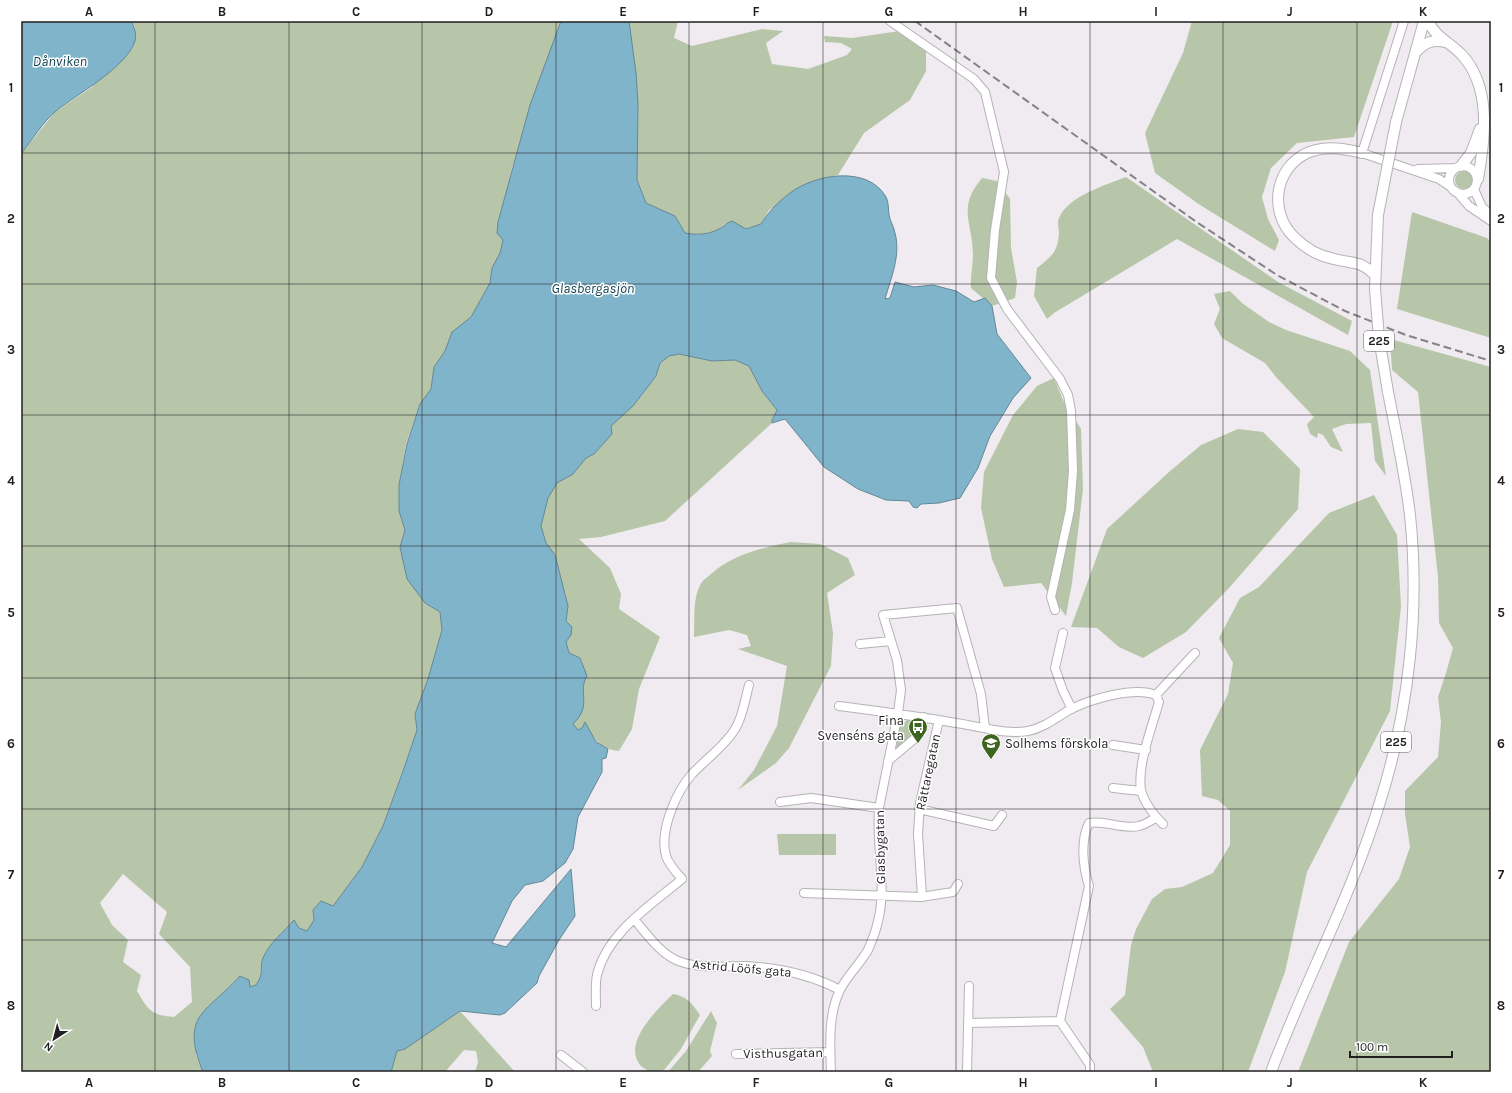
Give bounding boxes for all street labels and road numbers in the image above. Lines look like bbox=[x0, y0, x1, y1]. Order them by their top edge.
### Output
road number: 225 bbox=[1364, 331, 1394, 351]
street label: Rättaregatan bbox=[913, 732, 943, 812]
road number: 225 bbox=[1381, 732, 1411, 752]
street label: Glasbygatan bbox=[872, 810, 888, 884]
street label: Astrid Lööfs gata bbox=[692, 956, 792, 980]
street label: Visthusgatan bbox=[743, 1045, 823, 1061]

